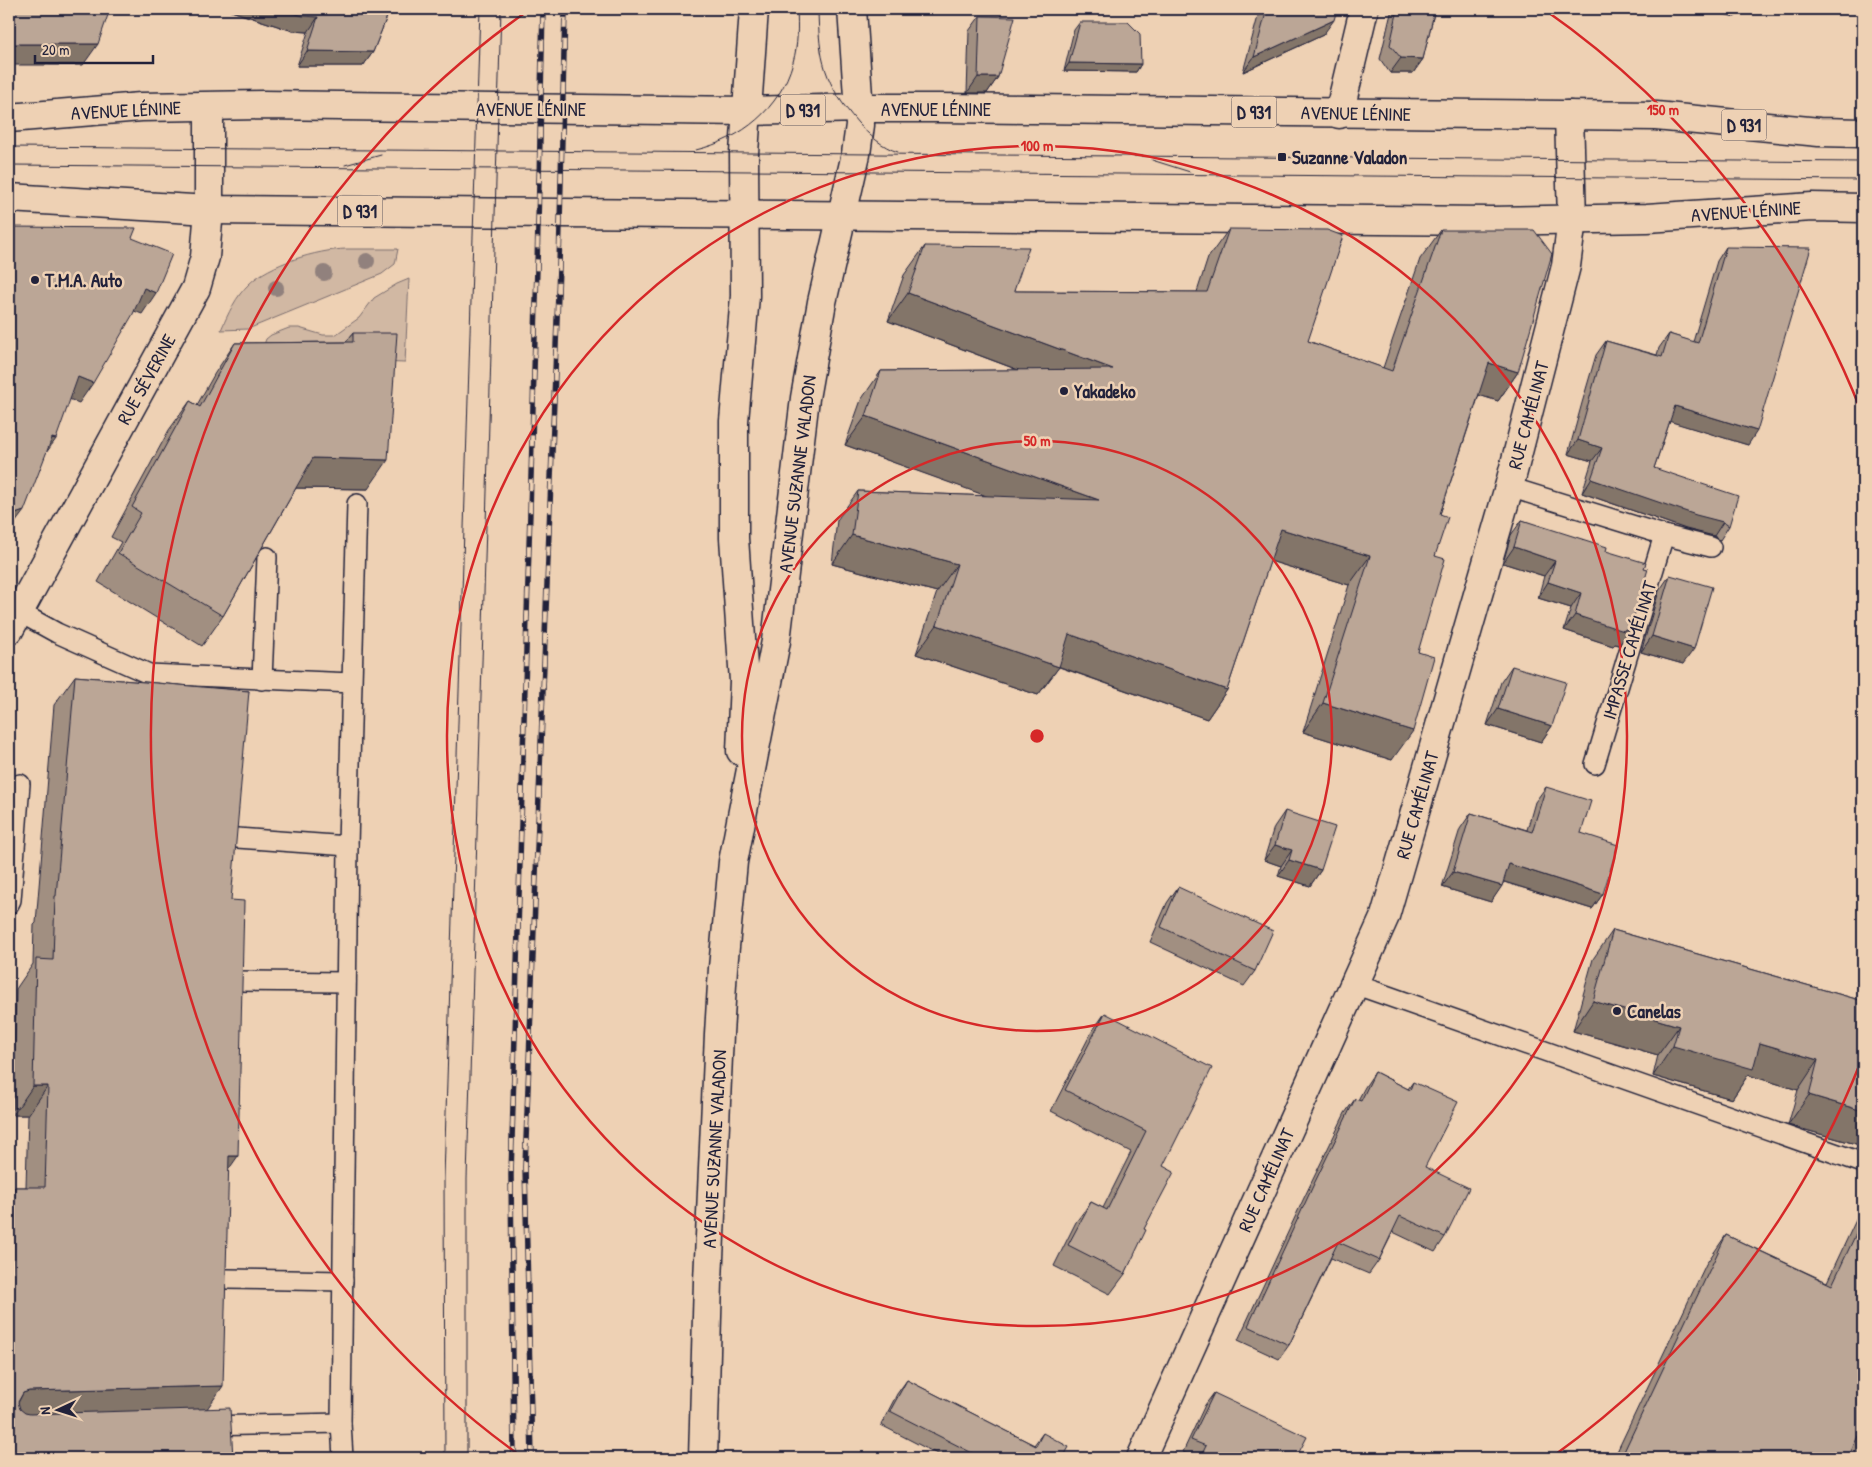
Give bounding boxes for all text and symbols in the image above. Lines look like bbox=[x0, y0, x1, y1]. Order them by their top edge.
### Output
scale bar bbox=[35, 32, 152, 64]
text: 20 m bbox=[42, 39, 69, 60]
street label: AVENUE LÉNINE bbox=[70, 94, 182, 126]
road number: D 931 bbox=[780, 94, 826, 126]
street label: AVENUE LÉNINE bbox=[476, 96, 587, 122]
street label: AVENUE LÉNINE bbox=[881, 96, 992, 122]
road number: D 931 bbox=[1232, 96, 1276, 128]
street label: AVENUE LÉNINE bbox=[1301, 99, 1412, 127]
text: 150 m bbox=[1647, 99, 1679, 120]
road number: D 931 bbox=[1722, 110, 1766, 140]
text: 100 m bbox=[1021, 135, 1053, 156]
place label: Suzanne Valadon bbox=[1292, 144, 1408, 170]
marker: Suzanne Valadon bbox=[1276, 151, 1288, 163]
street label: AVENUE LÉNINE bbox=[1690, 194, 1802, 228]
road number: D 931 bbox=[338, 196, 382, 227]
place label: T.M.A. Auto bbox=[44, 267, 122, 293]
marker: T.M.A. Auto bbox=[29, 274, 41, 286]
street label: RUE SÉVERINE bbox=[110, 329, 182, 429]
street label: RUE CAMÉLINAT bbox=[1501, 357, 1555, 472]
street label: AVENUE SUZANNE VALADON bbox=[772, 374, 822, 574]
place label: Yakadeko bbox=[1074, 378, 1136, 404]
marker: Yakadeko bbox=[1058, 385, 1070, 397]
text: 50 m bbox=[1024, 430, 1050, 451]
street label: IMPASSE CAMÉLINAT bbox=[1596, 576, 1663, 722]
centre of rings bbox=[1028, 727, 1046, 745]
street label: RUE CAMÉLINAT bbox=[1389, 747, 1445, 862]
place label: Canelas bbox=[1627, 998, 1682, 1024]
marker: Canelas bbox=[1611, 1005, 1623, 1017]
street label: AVENUE SUZANNE VALADON bbox=[696, 1049, 732, 1249]
street label: RUE CAMÉLINAT bbox=[1232, 1123, 1301, 1236]
north arrow bbox=[32, 1384, 82, 1434]
text: N bbox=[35, 1406, 54, 1415]

